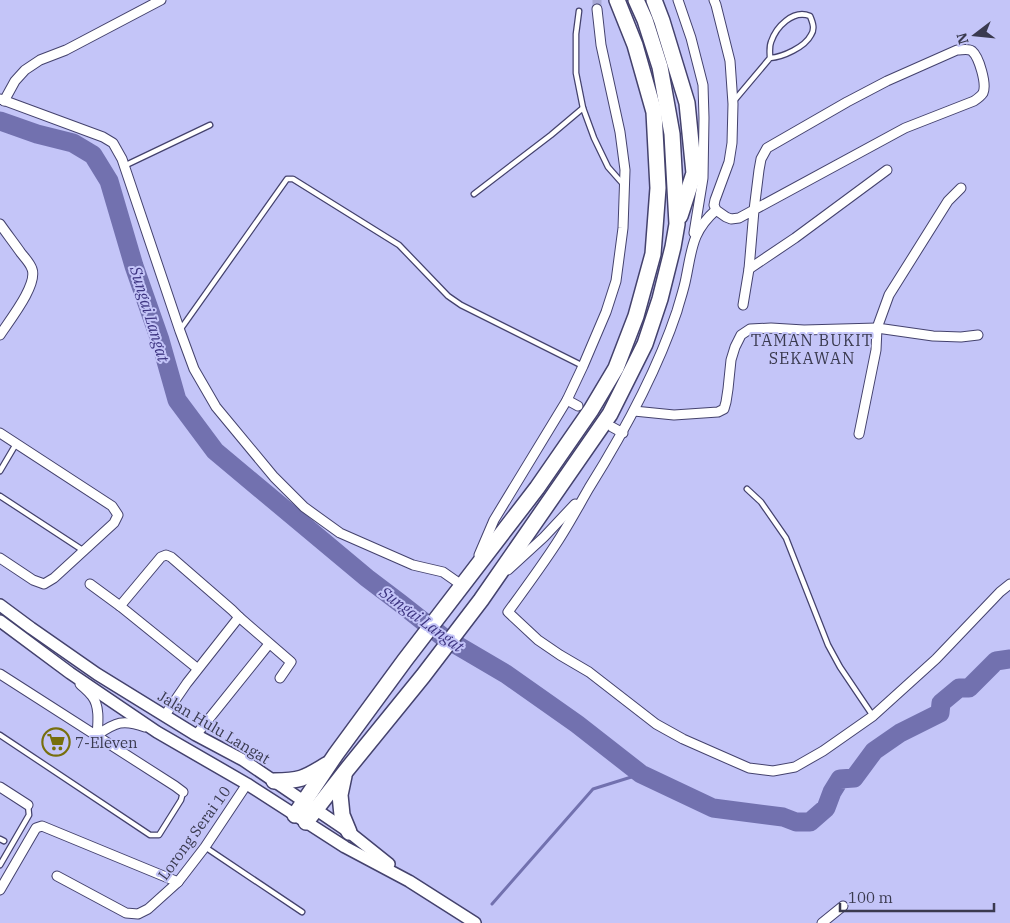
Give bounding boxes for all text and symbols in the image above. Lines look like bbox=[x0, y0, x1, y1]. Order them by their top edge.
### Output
north arrow bbox=[950, 10, 1000, 60]
text: N bbox=[952, 31, 973, 46]
water label: Sungai Langat bbox=[126, 263, 174, 366]
district label: TAMAN BUKIT SEKAWAN bbox=[751, 330, 873, 368]
water label: Sungai Langat bbox=[375, 581, 469, 657]
street label: Jalan Hulu Langat bbox=[155, 686, 273, 768]
supermarket icon: 7-Eleven bbox=[41, 727, 71, 757]
place label: 7-Eleven bbox=[75, 733, 138, 752]
street label: Lorong Serai 10 bbox=[154, 782, 234, 884]
scale bar bbox=[840, 880, 994, 912]
text: 100 m bbox=[848, 888, 893, 907]

